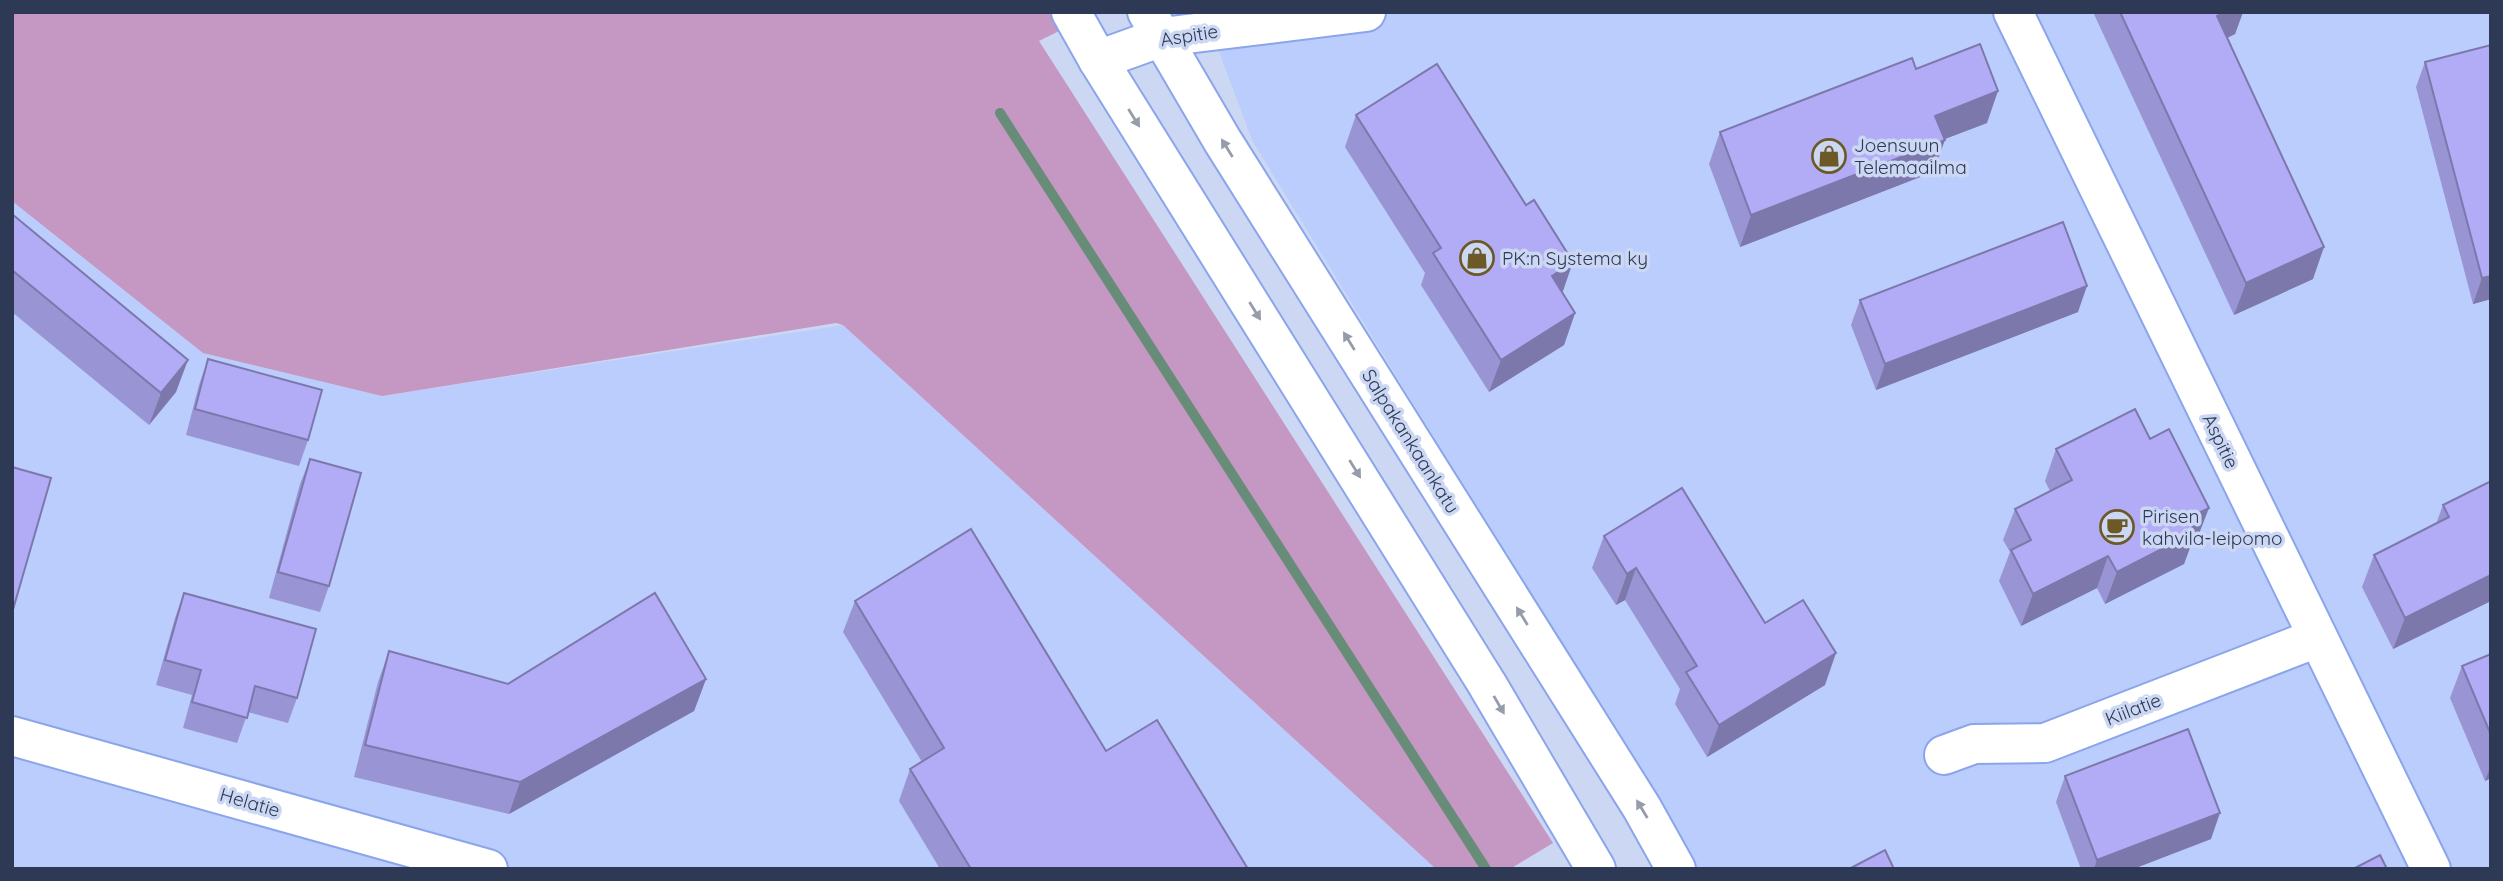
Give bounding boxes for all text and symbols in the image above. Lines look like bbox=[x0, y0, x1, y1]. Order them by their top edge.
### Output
street label: Aspitie bbox=[1158, 19, 1220, 51]
one-way arrow bbox=[1128, 108, 1141, 128]
place label: Joensuun Telemaailma bbox=[1854, 133, 1967, 179]
shop icon: Joensuun Telemaailma bbox=[1810, 137, 1848, 175]
one-way arrow bbox=[1221, 139, 1234, 158]
shop icon: PK:n Systema ky bbox=[1458, 239, 1496, 277]
place label: PK:n Systema ky bbox=[1502, 246, 1648, 270]
one-way arrow bbox=[1249, 301, 1262, 320]
one-way arrow bbox=[1342, 331, 1355, 350]
street label: Salpakankaankatu bbox=[1357, 365, 1465, 517]
street label: Aspitie bbox=[2197, 410, 2245, 472]
one-way arrow bbox=[1348, 459, 1361, 479]
place label: Pirisen kahvila-leipomo bbox=[2142, 504, 2283, 550]
cafe icon: Pirisen kahvila-leipomo bbox=[2098, 508, 2136, 546]
one-way arrow bbox=[1515, 607, 1528, 626]
street label: Kiilatie bbox=[2102, 687, 2164, 731]
one-way arrow bbox=[1493, 695, 1506, 714]
street label: Helatie bbox=[217, 782, 283, 822]
one-way arrow bbox=[1636, 800, 1648, 819]

